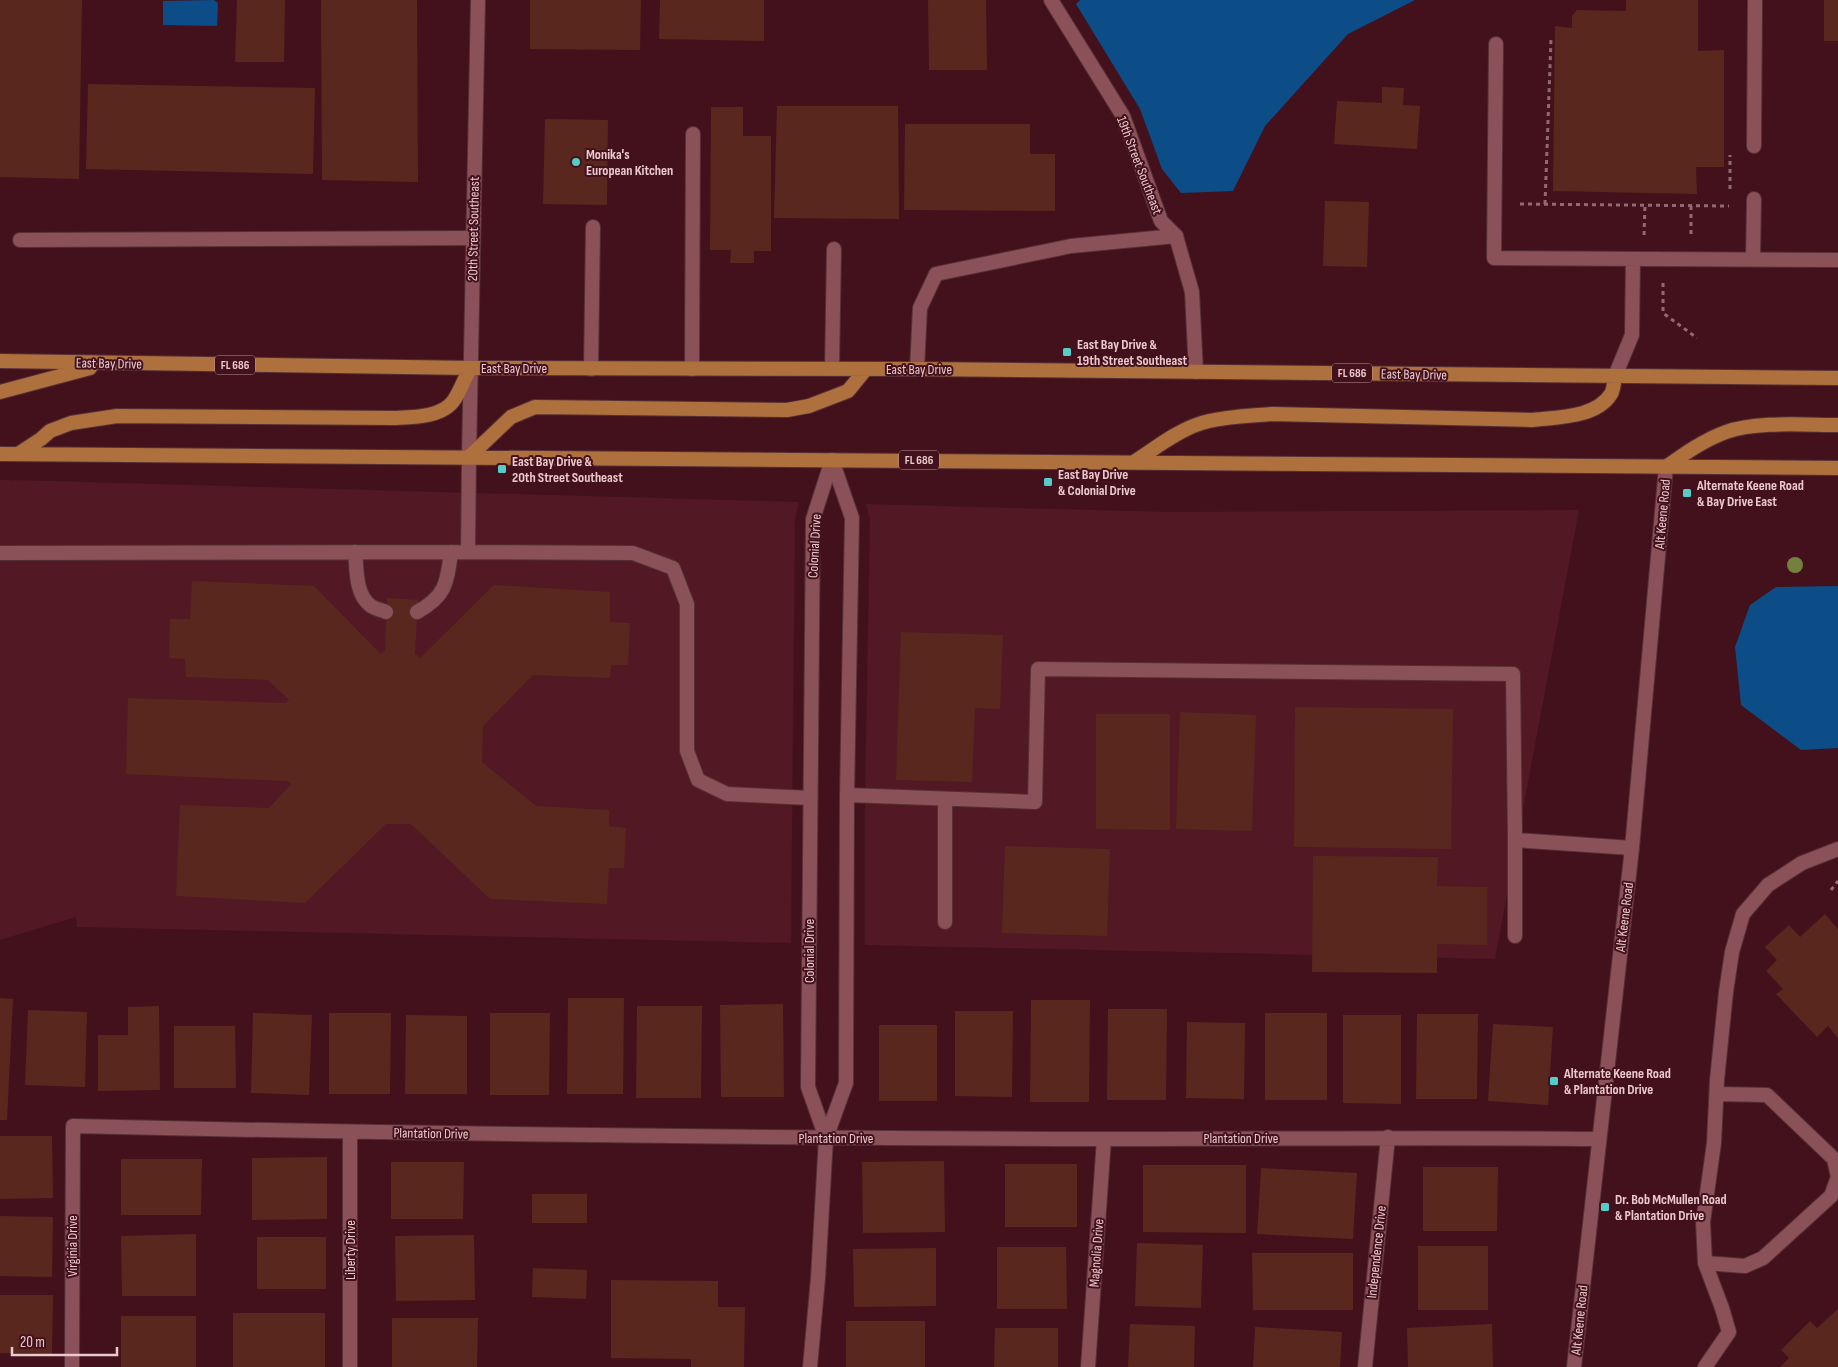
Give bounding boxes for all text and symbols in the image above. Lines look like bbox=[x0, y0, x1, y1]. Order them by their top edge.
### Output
street label: 19th Street Southeast bbox=[1113, 114, 1166, 217]
place label: Monika's European Kitchen bbox=[586, 146, 673, 179]
marker: Monika's European Kitchen bbox=[570, 156, 582, 168]
street label: 20th Street Southeast bbox=[464, 177, 483, 281]
place label: East Bay Drive & 19th Street Southeast bbox=[1077, 336, 1188, 369]
marker: East Bay Drive & 19th Street Southeast bbox=[1061, 346, 1073, 358]
street label: East Bay Drive bbox=[76, 354, 142, 373]
road number: FL 686 bbox=[215, 356, 255, 374]
street label: East Bay Drive bbox=[481, 360, 547, 377]
street label: East Bay Drive bbox=[886, 361, 952, 378]
road number: FL 686 bbox=[1332, 363, 1372, 382]
street label: East Bay Drive bbox=[1381, 365, 1447, 384]
road number: FL 686 bbox=[899, 450, 939, 470]
place label: East Bay Drive & 20th Street Southeast bbox=[512, 453, 623, 486]
marker: East Bay Drive & 20th Street Southeast bbox=[496, 463, 508, 475]
place label: East Bay Drive & Colonial Drive bbox=[1058, 466, 1136, 499]
marker: East Bay Drive & Colonial Drive bbox=[1042, 476, 1054, 488]
place label: Alternate Keene Road & Bay Drive East bbox=[1696, 477, 1804, 510]
street label: Alt Keene Road bbox=[1651, 478, 1674, 551]
marker: Alternate Keene Road & Bay Drive East bbox=[1681, 487, 1693, 499]
street label: Colonial Drive bbox=[804, 514, 825, 579]
street label: Alt Keene Road bbox=[1612, 881, 1637, 954]
street label: Colonial Drive bbox=[801, 919, 818, 983]
place label: Alternate Keene Road & Plantation Drive bbox=[1563, 1065, 1671, 1098]
marker: Alternate Keene Road & Plantation Drive bbox=[1548, 1075, 1560, 1087]
street label: Plantation Drive bbox=[393, 1124, 469, 1143]
street label: Plantation Drive bbox=[799, 1130, 873, 1147]
street label: Plantation Drive bbox=[1204, 1130, 1278, 1147]
place label: Dr. Bob McMullen Road & Plantation Drive bbox=[1615, 1191, 1727, 1224]
marker: Dr. Bob McMullen Road & Plantation Drive bbox=[1599, 1201, 1611, 1213]
street label: Independence Drive bbox=[1363, 1205, 1390, 1299]
street label: Virginia Drive bbox=[64, 1215, 81, 1277]
street label: Magnolia Drive bbox=[1086, 1218, 1107, 1288]
street label: Liberty Drive bbox=[342, 1220, 359, 1280]
street label: Alt Keene Road bbox=[1567, 1284, 1592, 1357]
scale bar bbox=[12, 1324, 118, 1356]
text: 20 m bbox=[20, 1333, 45, 1352]

